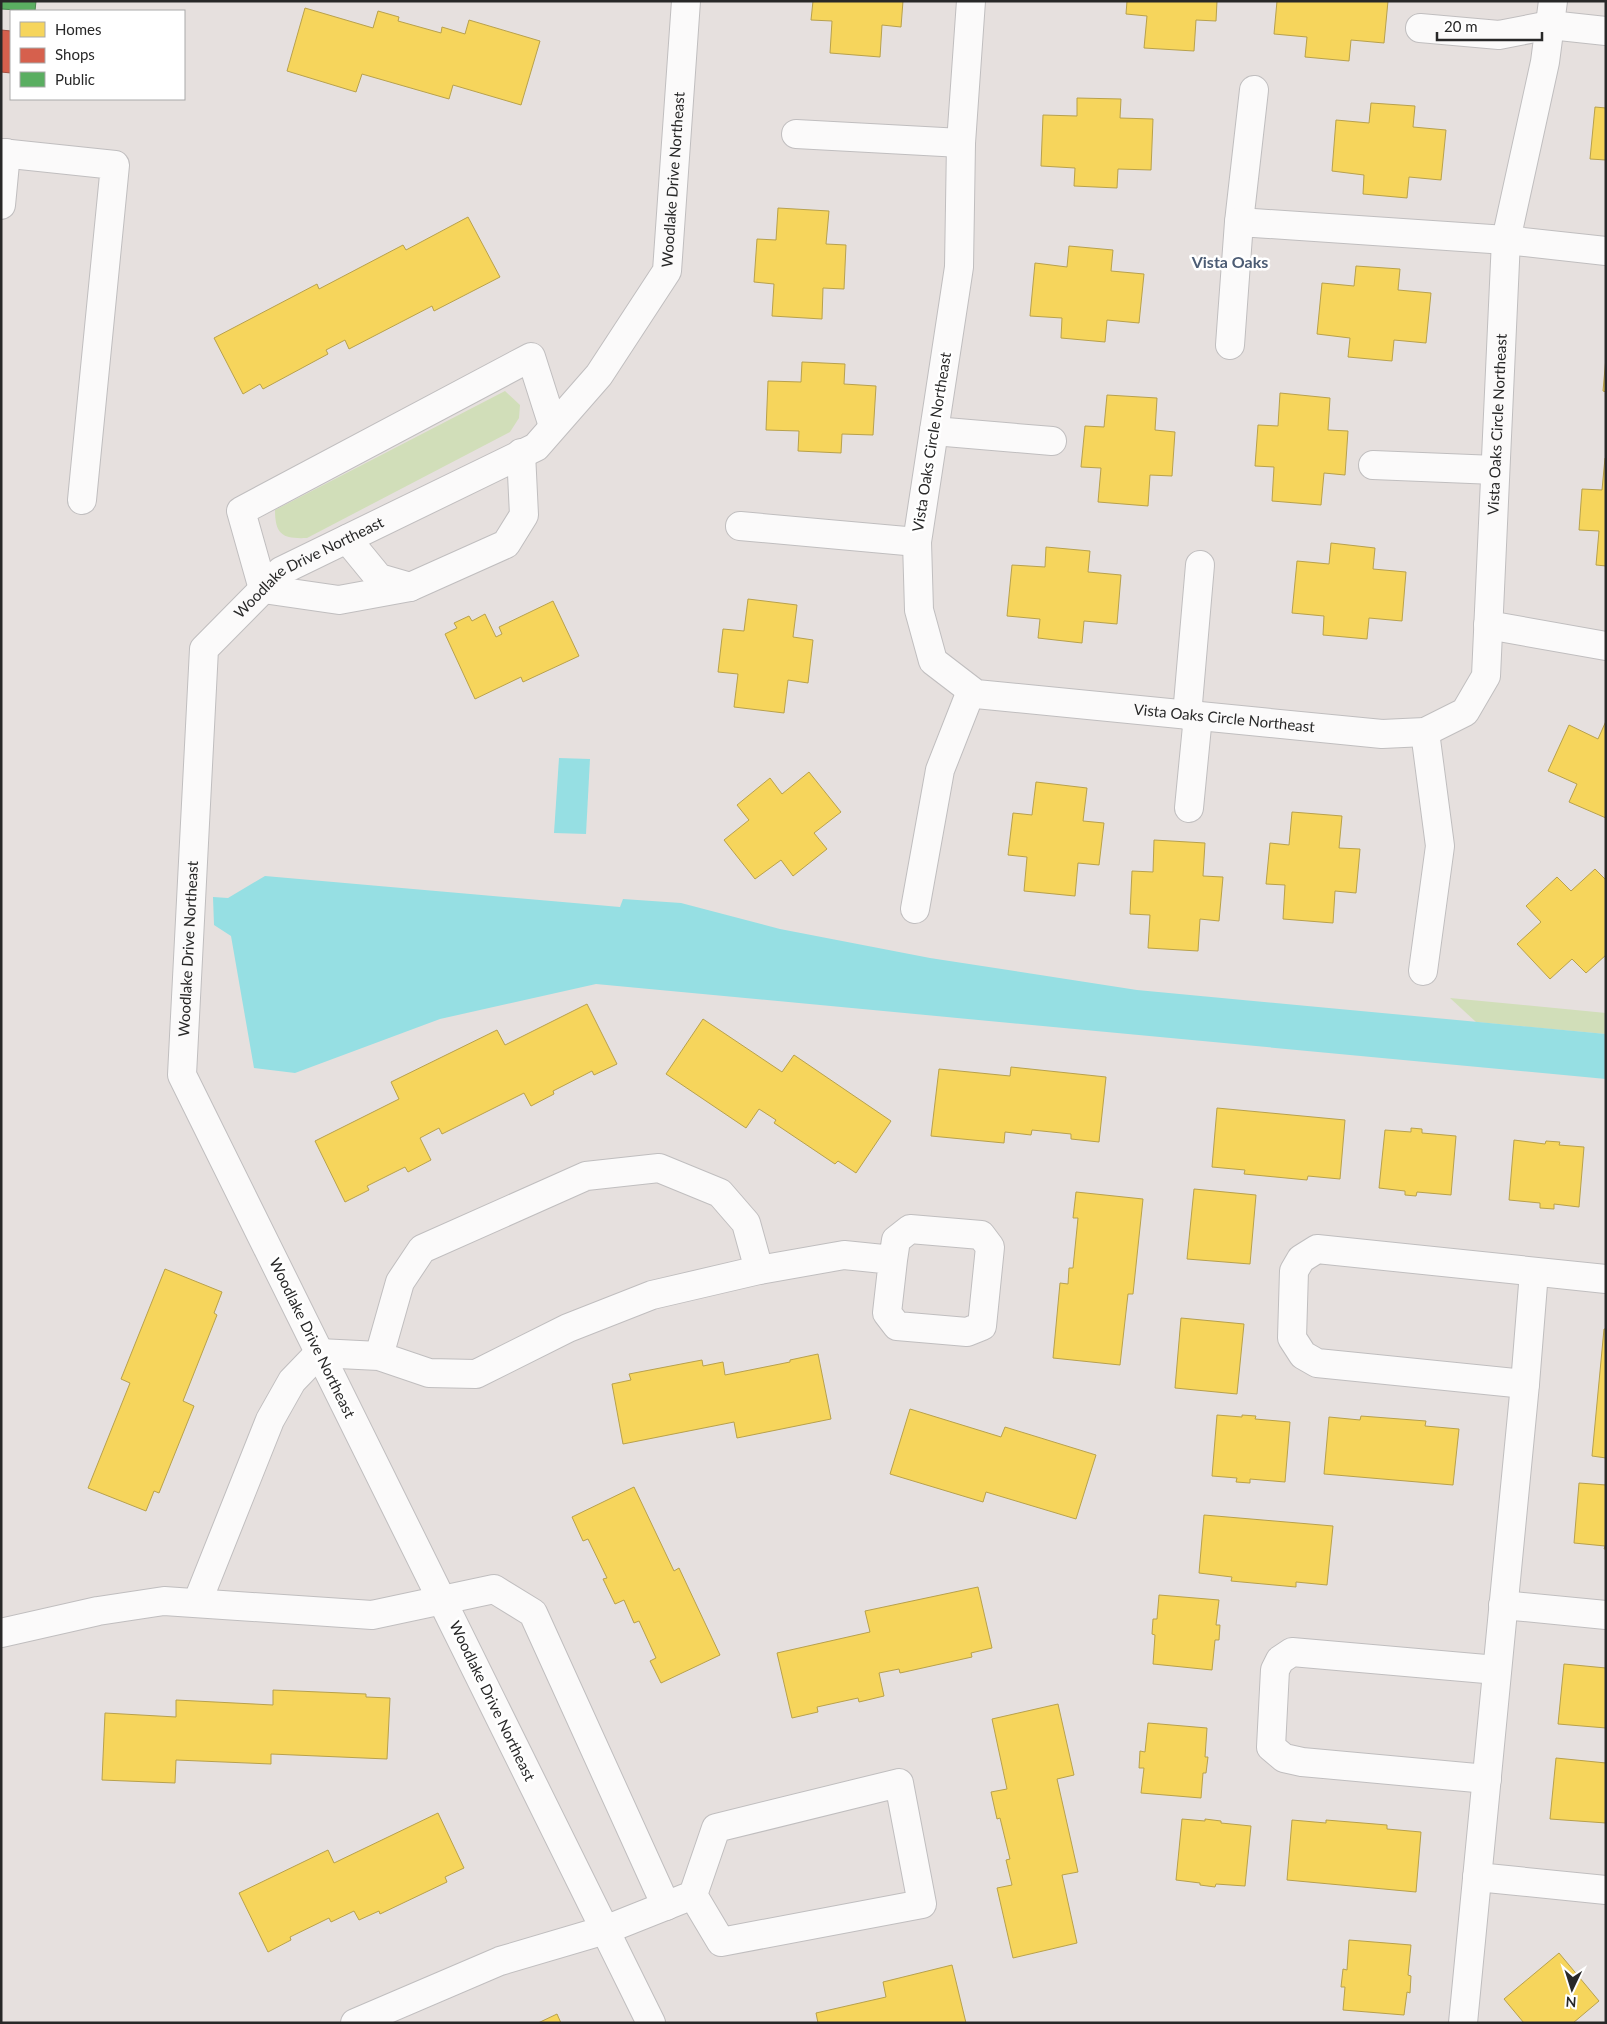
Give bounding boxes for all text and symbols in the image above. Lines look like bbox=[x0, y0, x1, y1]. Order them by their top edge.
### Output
legend bbox=[10, 10, 185, 100]
scale bar bbox=[1437, 10, 1542, 42]
text: 20 m bbox=[1444, 17, 1478, 35]
text: Homes bbox=[55, 20, 101, 38]
text: Shops bbox=[55, 45, 95, 63]
text: Public bbox=[55, 70, 95, 88]
street label: Woodlake Drive Northeast bbox=[657, 90, 688, 268]
district label: Vista Oaks bbox=[1191, 252, 1268, 271]
street label: Vista Oaks Circle Northeast bbox=[1483, 332, 1510, 516]
street label: Vista Oaks Circle Northeast bbox=[908, 350, 954, 533]
street label: Woodlake Drive Northeast bbox=[230, 512, 387, 621]
street label: Vista Oaks Circle Northeast bbox=[1133, 700, 1316, 735]
street label: Woodlake Drive Northeast bbox=[174, 860, 201, 1037]
street label: Woodlake Drive Northeast bbox=[266, 1255, 360, 1421]
street label: Woodlake Drive Northeast bbox=[446, 1618, 540, 1784]
north arrow bbox=[1547, 1964, 1597, 2014]
text: N bbox=[1565, 1994, 1577, 2011]

